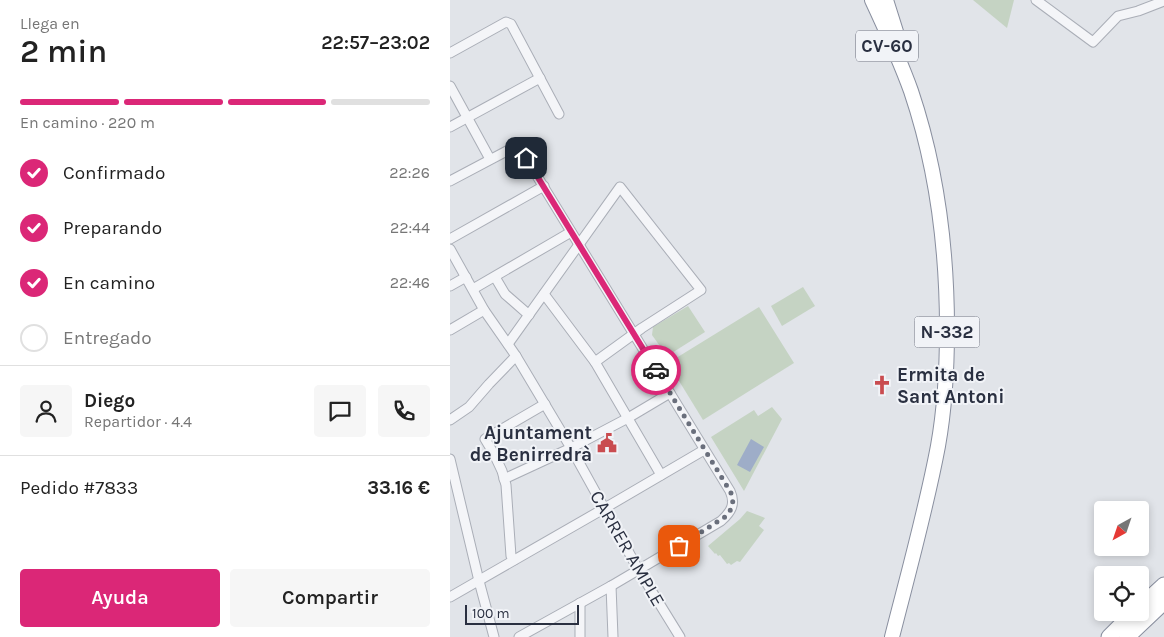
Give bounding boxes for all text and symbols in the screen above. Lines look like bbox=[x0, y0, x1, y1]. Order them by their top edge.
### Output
text: Llega en bbox=[20, 14, 80, 33]
road number: CV-60 bbox=[856, 30, 918, 61]
text: 22:57–23:02 bbox=[321, 32, 430, 54]
text: 2 min bbox=[20, 33, 107, 70]
text: En camino · 220 m bbox=[20, 113, 155, 132]
pin bbox=[505, 137, 547, 179]
icon: home bbox=[512, 144, 540, 172]
icon: check bbox=[20, 159, 48, 187]
text: Confirmado bbox=[63, 162, 165, 184]
text: 22:26 bbox=[389, 163, 430, 182]
icon: check bbox=[20, 214, 48, 242]
text: Preparando bbox=[63, 217, 162, 239]
text: 22:44 bbox=[390, 218, 430, 237]
icon: check bbox=[20, 269, 48, 297]
text: En camino bbox=[63, 272, 155, 294]
text: 22:46 bbox=[390, 273, 430, 292]
road number: N-332 bbox=[914, 316, 980, 348]
text: Entregado bbox=[63, 327, 152, 349]
courier bbox=[631, 345, 681, 395]
icon: car bbox=[642, 356, 670, 384]
place label: Ermita de Sant Antoni bbox=[897, 364, 1004, 408]
church icon: Ermita de Sant Antoni bbox=[871, 374, 893, 396]
button: person bbox=[20, 385, 72, 437]
button: chat bbox=[314, 385, 366, 437]
button: phone bbox=[378, 385, 430, 437]
text: Diego bbox=[84, 390, 135, 412]
text: Repartidor · 4.4 bbox=[84, 412, 192, 431]
place label: Ajuntament de Benirredrà bbox=[470, 422, 592, 466]
public building icon: Ajuntament de Benirredrà bbox=[596, 432, 618, 454]
text: Pedido #7833 bbox=[20, 477, 138, 499]
text: 33.16 € bbox=[367, 477, 430, 499]
street label: CARRER AMPLE bbox=[585, 487, 669, 610]
north arrow bbox=[1094, 501, 1149, 556]
map controls bbox=[1094, 501, 1149, 621]
pin bbox=[658, 525, 700, 567]
icon: bag bbox=[665, 532, 693, 560]
button: locate bbox=[1094, 566, 1149, 621]
button: Ayuda bbox=[20, 569, 220, 627]
button: Compartir bbox=[230, 569, 430, 627]
scale bar bbox=[465, 602, 579, 625]
text: 100 m bbox=[472, 605, 510, 622]

